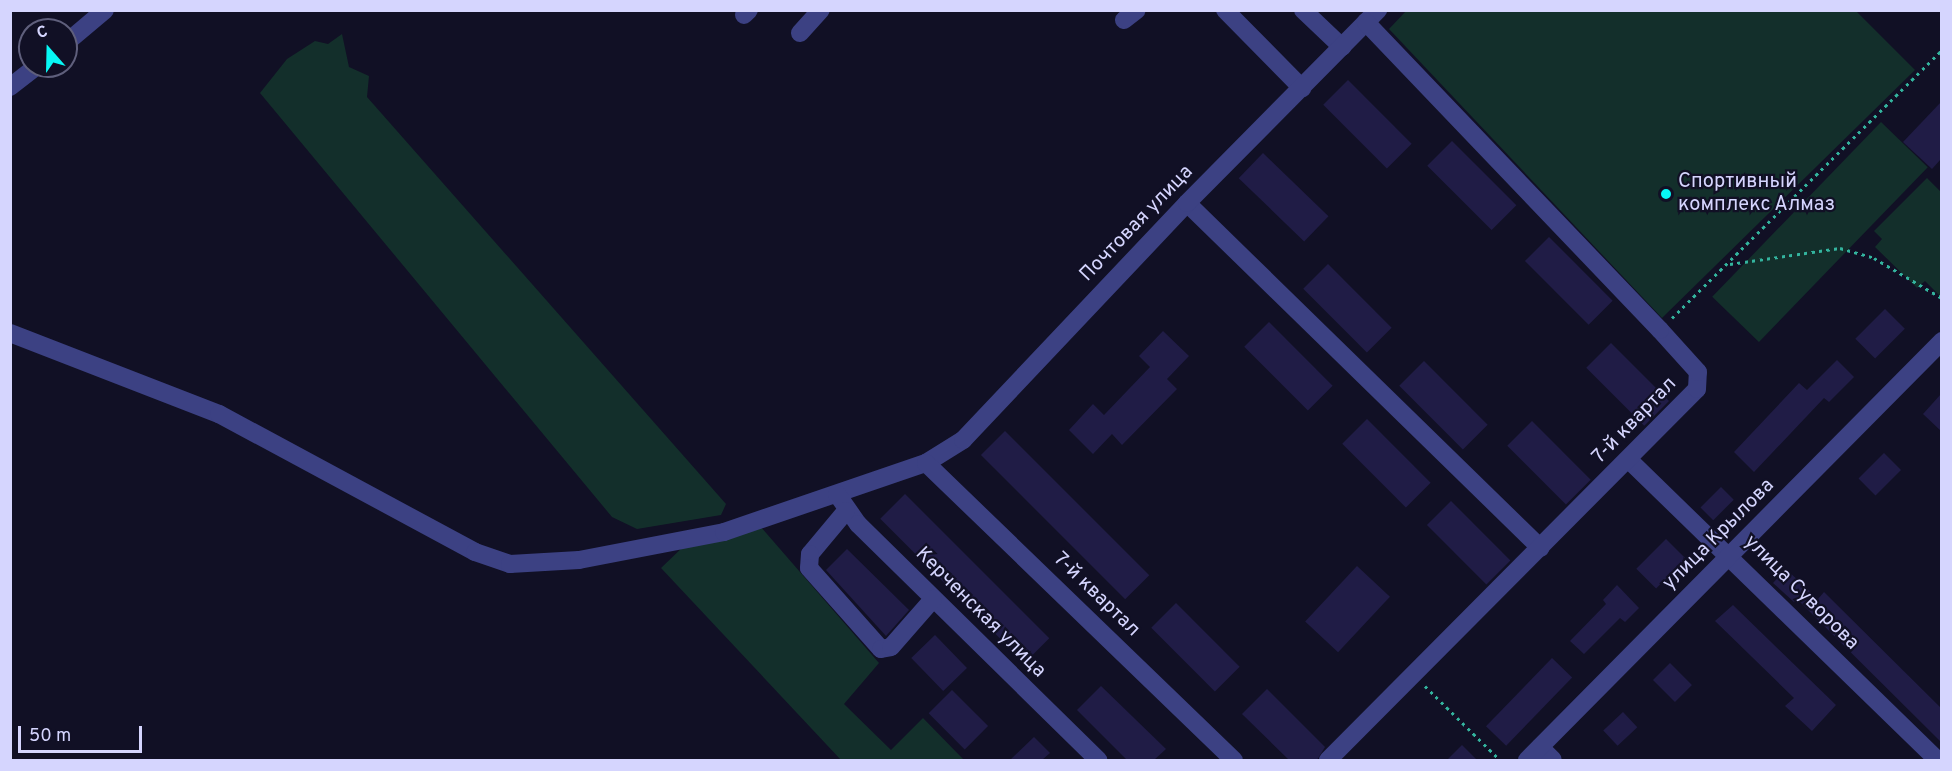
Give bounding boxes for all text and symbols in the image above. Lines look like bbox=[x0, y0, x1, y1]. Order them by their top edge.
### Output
north arrow bbox=[18, 18, 78, 78]
text: С bbox=[34, 22, 51, 44]
street label: Почтовая улица bbox=[1075, 161, 1199, 287]
place label: Спортивный комплекс Алмаз bbox=[1678, 170, 1836, 217]
marker: Спортивный комплекс Алмаз bbox=[1659, 187, 1673, 201]
street label: 7-й квартал bbox=[1588, 373, 1682, 469]
street label: улица Крылова bbox=[1658, 474, 1780, 596]
street label: улица Суворова bbox=[1739, 531, 1863, 655]
street label: Керченская улица bbox=[910, 543, 1050, 683]
street label: 7-й квартал bbox=[1048, 548, 1144, 642]
scale bar bbox=[21, 714, 146, 752]
text: 50 m bbox=[29, 725, 71, 748]

